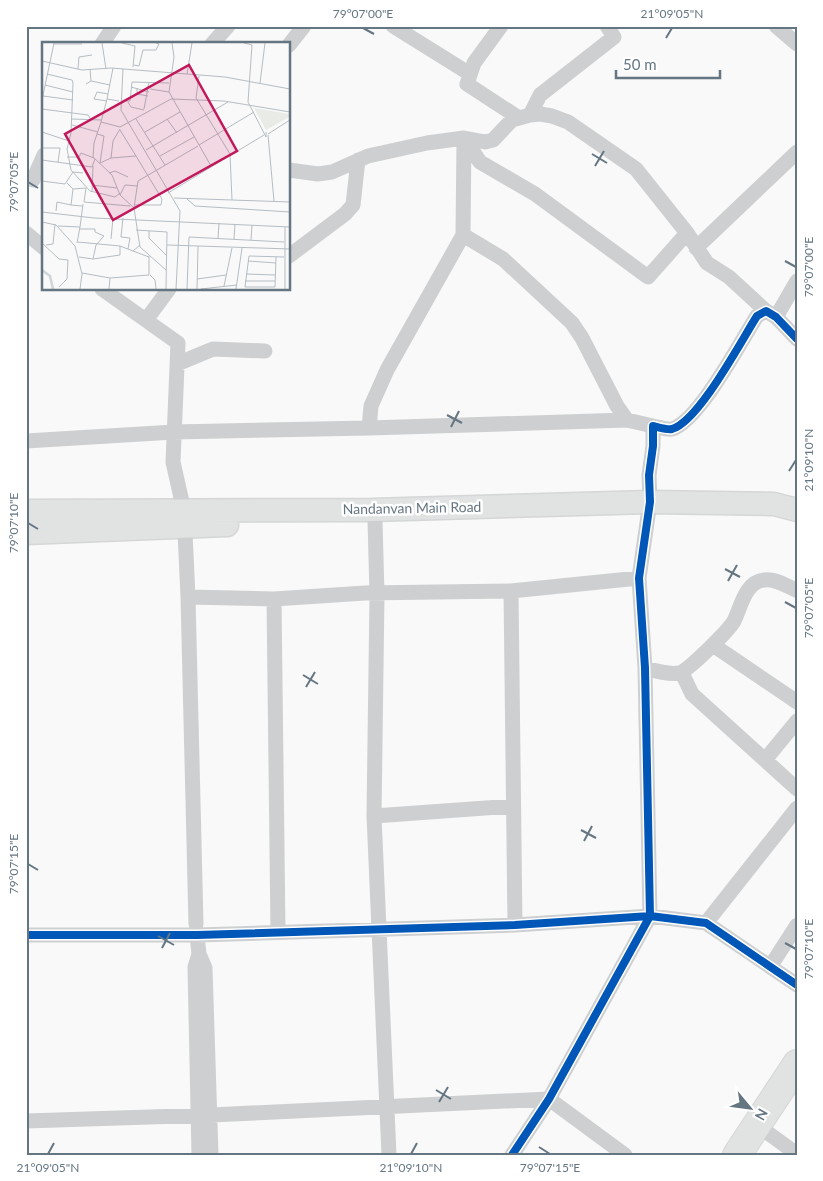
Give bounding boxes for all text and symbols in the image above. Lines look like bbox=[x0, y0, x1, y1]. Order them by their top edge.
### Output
text: 79°07'00"E bbox=[333, 6, 393, 21]
text: 21°09'05"N bbox=[641, 6, 703, 21]
inset map bbox=[42, 42, 290, 290]
scale bar bbox=[616, 48, 719, 80]
text: 50 m bbox=[623, 55, 657, 73]
text: 79°07'05"E bbox=[6, 152, 21, 212]
text: 79°07'00"E bbox=[801, 237, 816, 297]
text: 21°09'10"N bbox=[801, 429, 816, 491]
text: 79°07'10"E bbox=[6, 493, 21, 553]
street label: Nandanvan Main Road bbox=[343, 498, 481, 517]
text: 79°07'05"E bbox=[801, 578, 816, 638]
text: 79°07'15"E bbox=[6, 834, 21, 894]
text: 79°07'10"E bbox=[801, 919, 816, 979]
north arrow bbox=[726, 1084, 776, 1134]
text: N bbox=[752, 1106, 772, 1123]
text: 21°09'05"N bbox=[17, 1160, 79, 1175]
text: 21°09'10"N bbox=[380, 1160, 442, 1175]
text: 79°07'15"E bbox=[520, 1160, 580, 1175]

